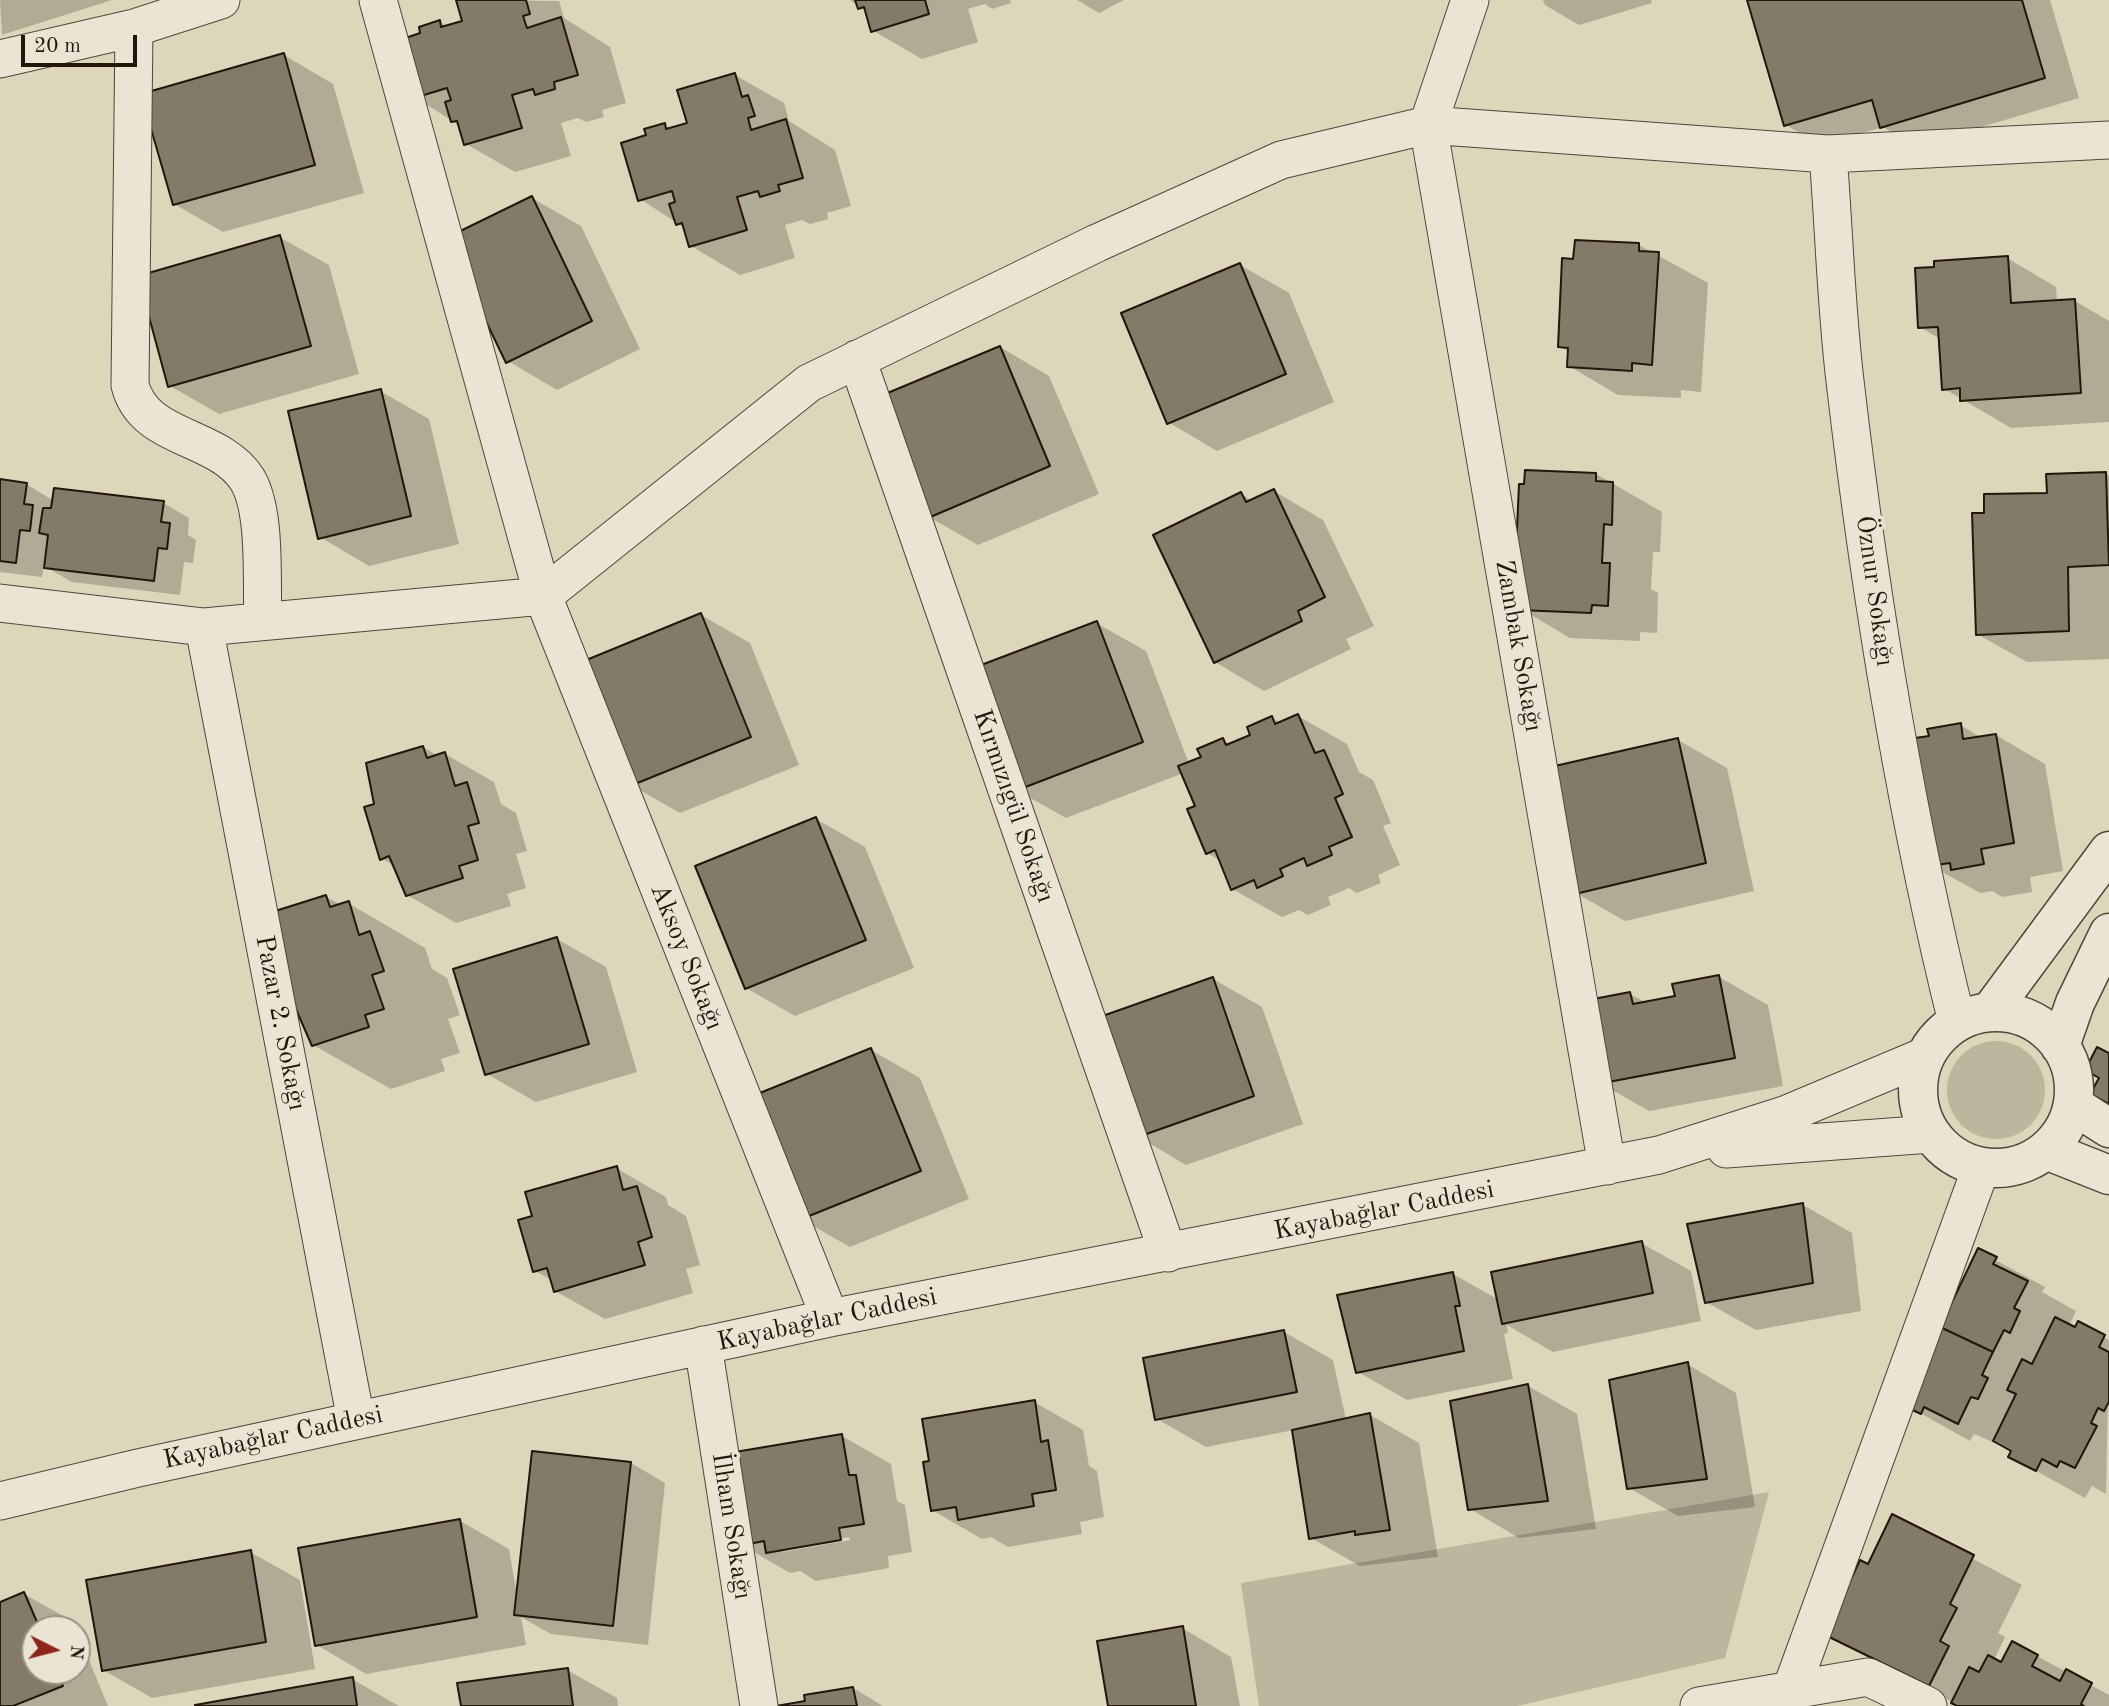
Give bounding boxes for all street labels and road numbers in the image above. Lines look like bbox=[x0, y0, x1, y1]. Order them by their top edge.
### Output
street label: Öznur Sokağı bbox=[1848, 514, 1900, 668]
street label: Zambak Sokağı bbox=[1488, 558, 1548, 734]
street label: Kırmızıgül Sokağı bbox=[965, 705, 1061, 907]
street label: Aksoy Sokağı bbox=[642, 879, 730, 1035]
street label: Pazar 2. Sokağı bbox=[248, 933, 312, 1113]
street label: Kayabağlar Caddesi bbox=[1271, 1174, 1497, 1248]
street label: Kayabağlar Caddesi bbox=[714, 1282, 940, 1358]
street label: Kayabağlar Caddesi bbox=[160, 1400, 386, 1476]
street label: İlham Sokağı bbox=[704, 1450, 758, 1602]

